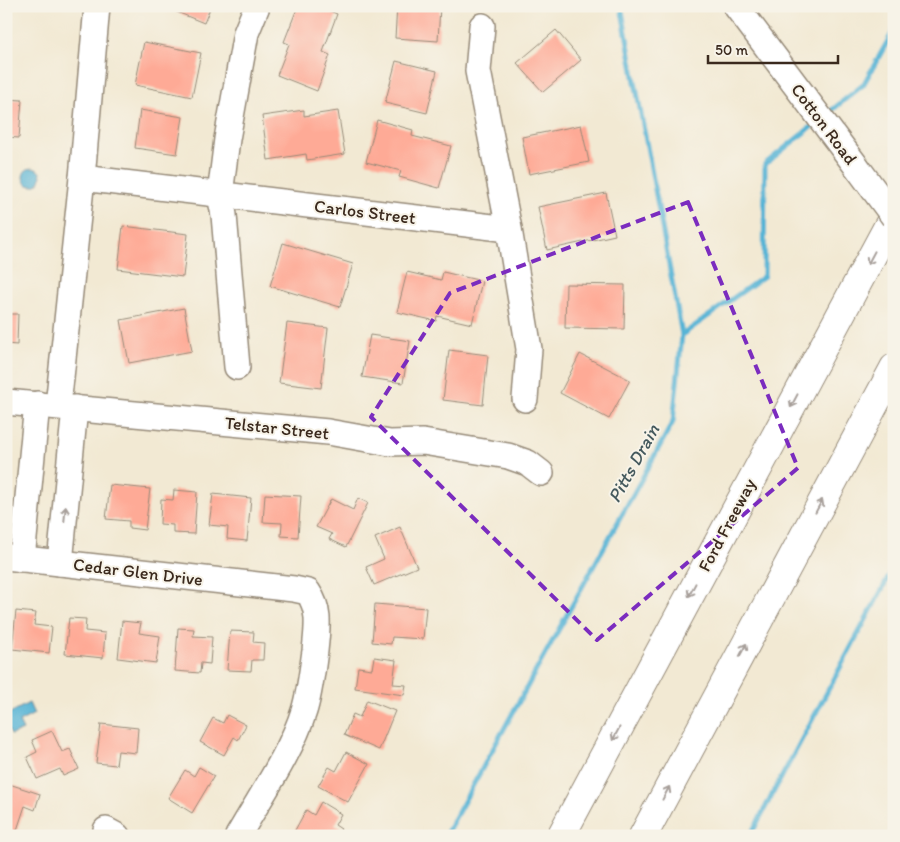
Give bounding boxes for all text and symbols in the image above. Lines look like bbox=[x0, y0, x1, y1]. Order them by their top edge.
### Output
scale bar bbox=[708, 32, 838, 64]
text: 50 m bbox=[715, 41, 748, 59]
street label: Cotton Road bbox=[786, 79, 862, 169]
street label: Carlos Street bbox=[313, 195, 417, 229]
one-way arrow bbox=[866, 250, 876, 265]
one-way arrow bbox=[789, 393, 798, 408]
street label: Telstar Street bbox=[224, 412, 331, 444]
water label: Pitts Drain bbox=[603, 420, 664, 506]
street label: Ford Freeway bbox=[693, 474, 761, 575]
one-way arrow bbox=[815, 500, 825, 514]
one-way arrow bbox=[60, 507, 69, 523]
street label: Cedar Glen Drive bbox=[72, 553, 204, 591]
one-way arrow bbox=[687, 583, 697, 597]
one-way arrow bbox=[738, 643, 748, 657]
one-way arrow bbox=[610, 726, 620, 740]
one-way arrow bbox=[662, 786, 671, 801]

